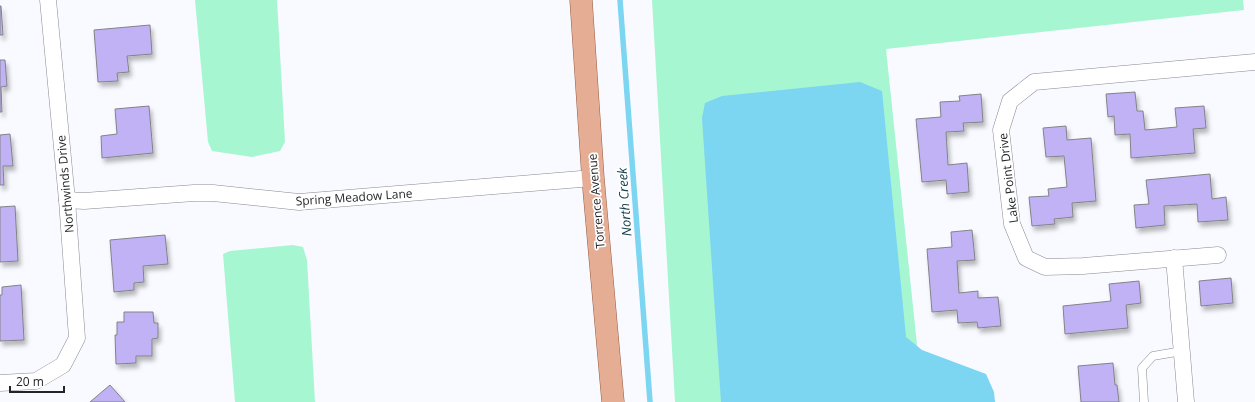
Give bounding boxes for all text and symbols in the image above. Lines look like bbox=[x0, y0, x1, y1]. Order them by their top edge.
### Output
street label: Lake Point Drive bbox=[994, 132, 1022, 224]
street label: Northwinds Drive bbox=[52, 134, 78, 234]
street label: Torrence Avenue bbox=[583, 153, 609, 249]
water label: North Creek bbox=[613, 166, 635, 237]
street label: Spring Meadow Lane bbox=[295, 184, 413, 210]
scale bar bbox=[10, 368, 64, 394]
text: 20 m bbox=[16, 373, 44, 390]

